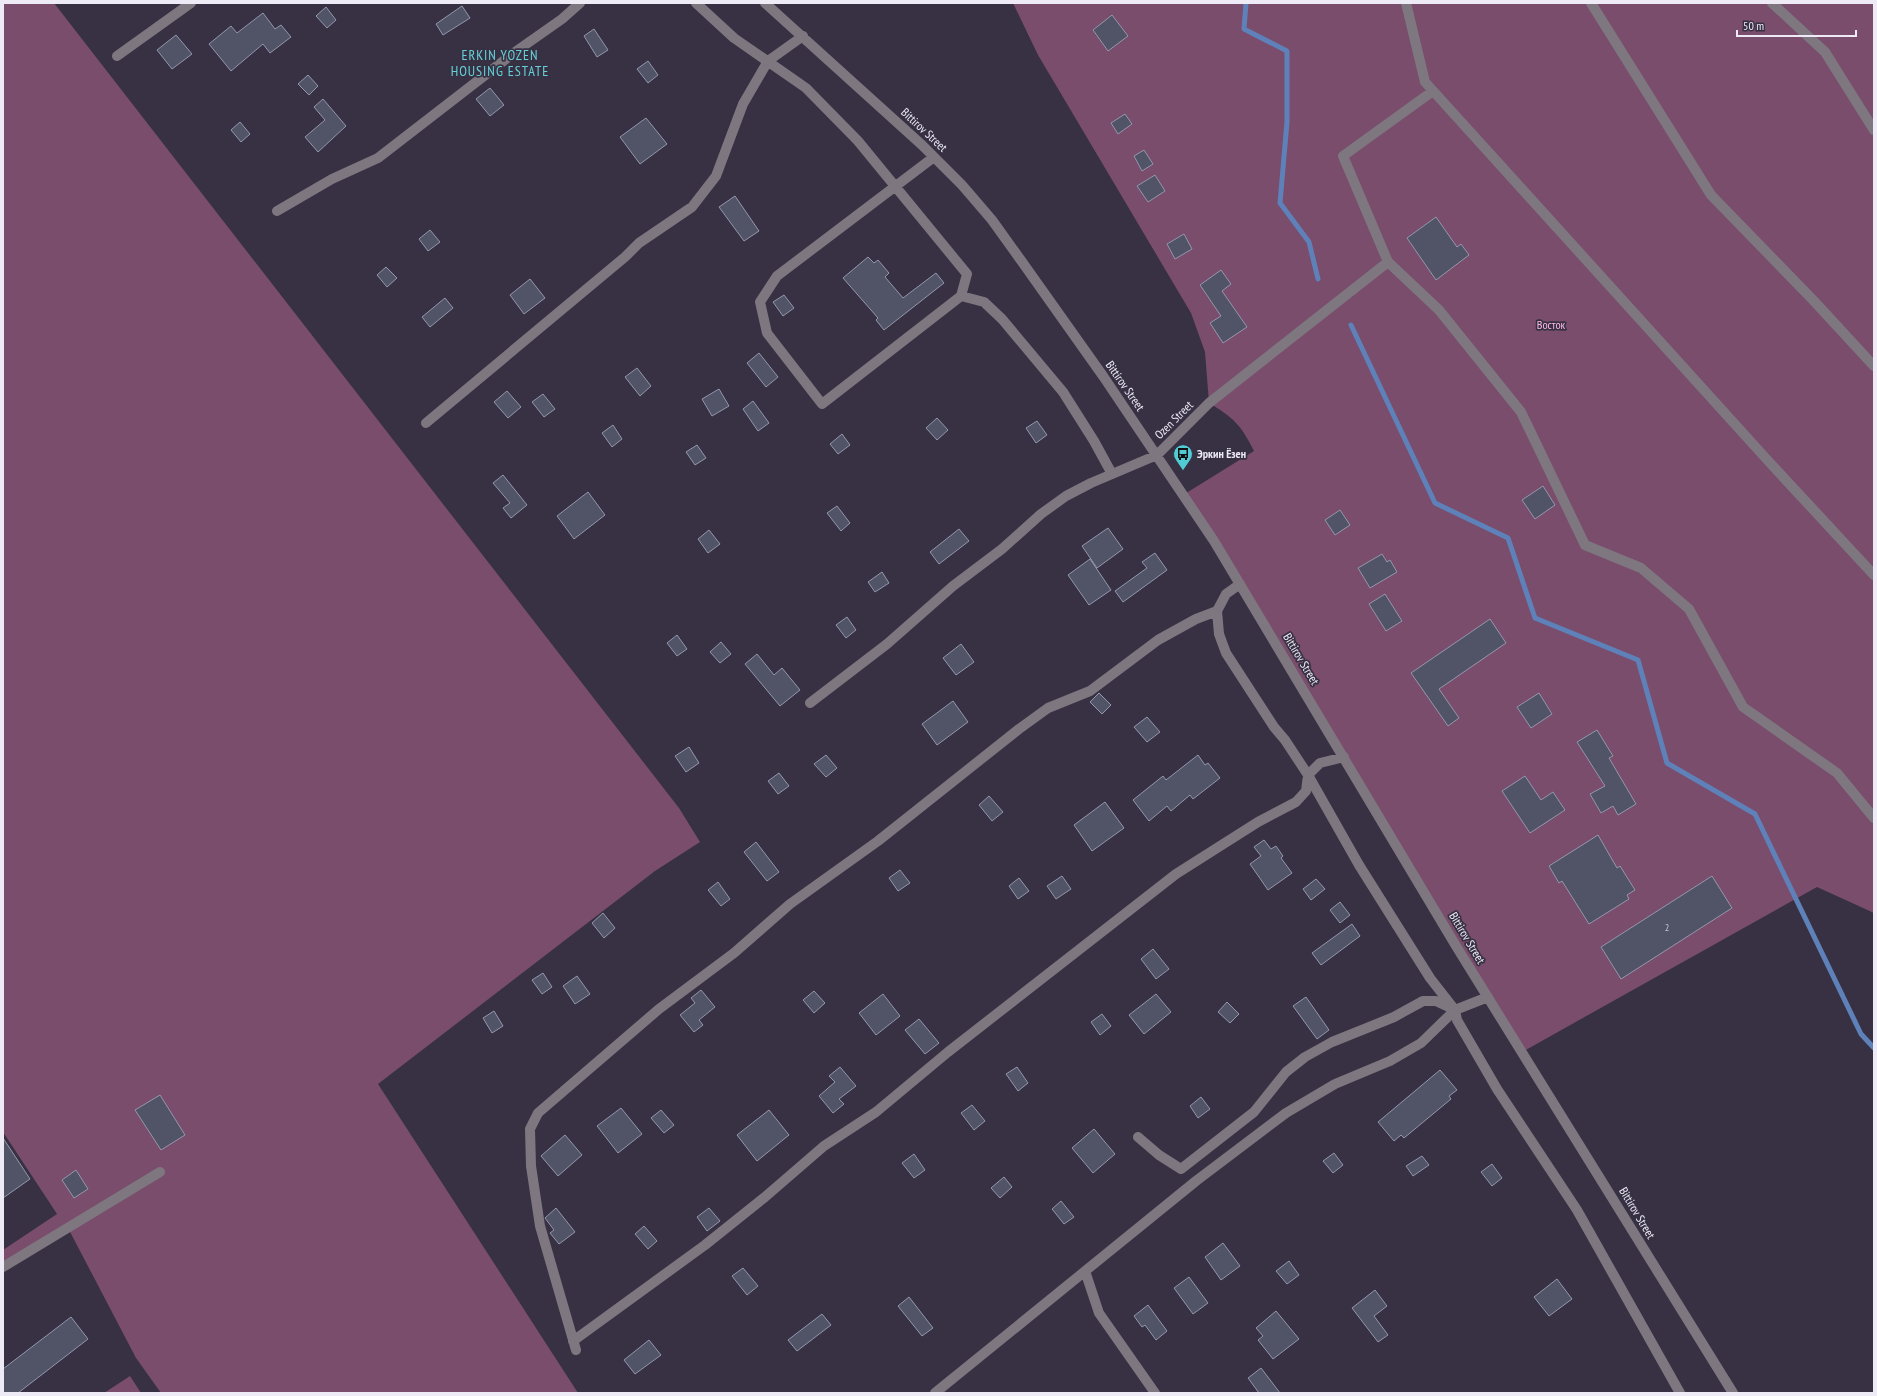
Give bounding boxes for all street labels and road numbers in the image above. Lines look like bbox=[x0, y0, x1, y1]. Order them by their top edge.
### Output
street label: Bittirov Street bbox=[898, 105, 951, 155]
street label: Bittirov Street bbox=[1103, 358, 1148, 414]
street label: Ozen Street bbox=[1151, 397, 1196, 442]
street label: Bittirov Street bbox=[1280, 630, 1323, 688]
street label: Bittirov Street bbox=[1446, 909, 1489, 967]
street label: Bittirov Street bbox=[1616, 1184, 1659, 1242]

